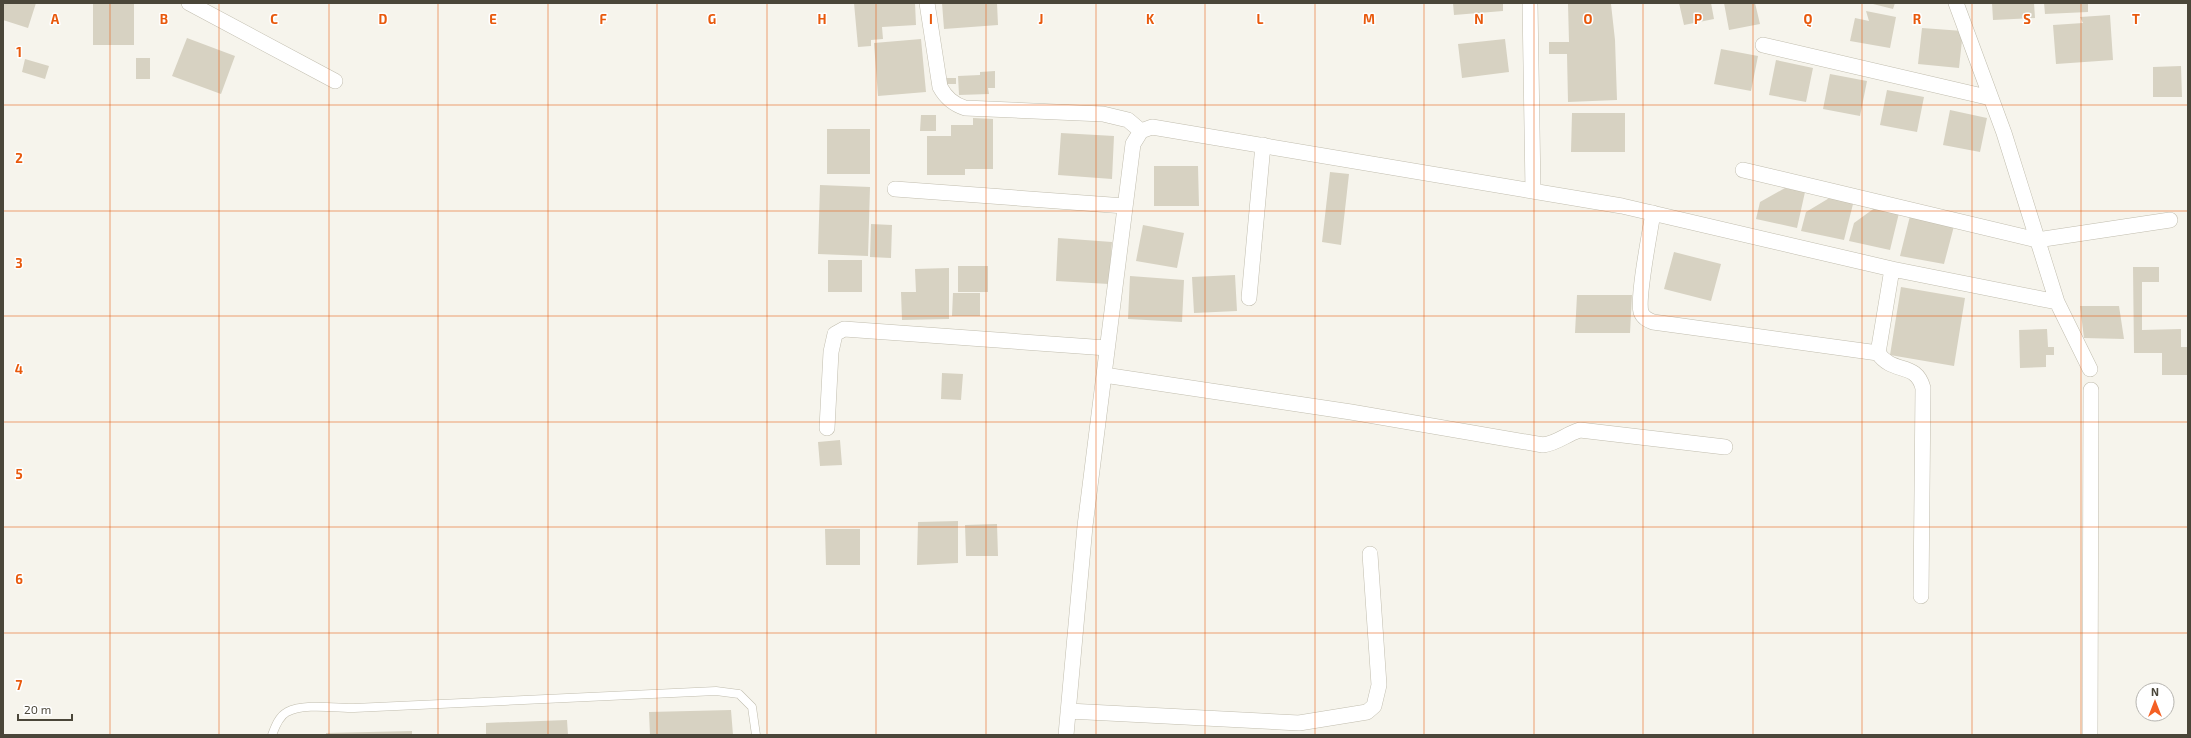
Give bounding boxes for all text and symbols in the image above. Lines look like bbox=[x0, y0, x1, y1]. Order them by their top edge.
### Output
text: A bbox=[51, 11, 60, 27]
text: B bbox=[160, 11, 168, 27]
text: C bbox=[270, 11, 278, 27]
text: D bbox=[379, 11, 388, 27]
text: E bbox=[489, 11, 497, 27]
text: F bbox=[599, 11, 607, 27]
text: G bbox=[708, 11, 716, 27]
text: H bbox=[818, 11, 827, 27]
text: I bbox=[929, 11, 933, 27]
text: J bbox=[1039, 11, 1043, 27]
text: K bbox=[1146, 11, 1155, 27]
text: L bbox=[1257, 11, 1264, 27]
text: M bbox=[1363, 11, 1375, 27]
text: N bbox=[1474, 11, 1484, 27]
text: O bbox=[1584, 11, 1593, 27]
text: P bbox=[1694, 11, 1702, 27]
text: Q bbox=[1804, 11, 1813, 28]
text: R bbox=[1913, 11, 1922, 27]
text: S bbox=[2023, 11, 2031, 27]
text: T bbox=[2132, 11, 2140, 27]
text: 1 bbox=[16, 44, 22, 60]
text: 2 bbox=[15, 150, 23, 166]
text: 3 bbox=[15, 255, 23, 271]
text: 4 bbox=[15, 361, 23, 377]
text: 5 bbox=[15, 466, 23, 482]
text: 6 bbox=[15, 571, 23, 587]
text: 7 bbox=[16, 677, 23, 693]
north arrow bbox=[2135, 682, 2175, 722]
text: N bbox=[2151, 685, 2159, 698]
scale bar bbox=[18, 696, 72, 722]
text: 20 m bbox=[24, 702, 51, 716]

